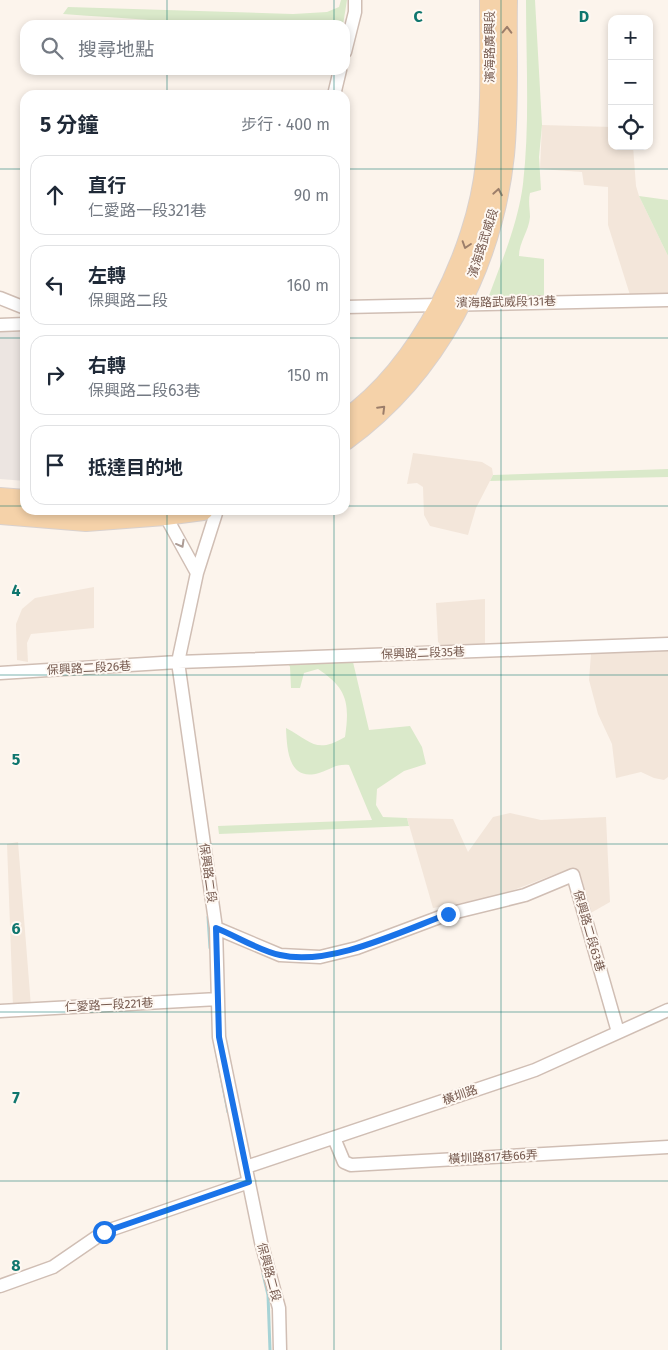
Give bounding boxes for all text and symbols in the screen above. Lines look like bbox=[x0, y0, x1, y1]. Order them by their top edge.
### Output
text: C bbox=[413, 7, 423, 26]
text: D bbox=[579, 7, 589, 26]
street label: 濱海路廣興段 bbox=[483, 11, 497, 83]
map controls bbox=[608, 15, 653, 150]
button: + bbox=[608, 15, 653, 60]
search box bbox=[20, 20, 350, 75]
one-way arrow bbox=[501, 26, 512, 34]
icon: search bbox=[38, 34, 66, 62]
text: 搜尋地點 bbox=[78, 38, 154, 61]
button: − bbox=[608, 60, 653, 105]
button: locate bbox=[608, 105, 653, 150]
text: 5 分鐘 bbox=[40, 112, 98, 138]
text: 步行 · 400 m bbox=[241, 115, 330, 134]
text: 直行 bbox=[88, 174, 126, 197]
icon: ahead bbox=[41, 181, 69, 209]
text: 90 m bbox=[294, 186, 329, 205]
one-way arrow bbox=[492, 188, 503, 197]
text: 仁愛路一段321巷 bbox=[88, 201, 206, 220]
street label: 濱海路武威段 bbox=[465, 207, 501, 279]
one-way arrow bbox=[462, 241, 472, 249]
text: 左轉 bbox=[88, 264, 126, 287]
icon: left bbox=[41, 271, 69, 299]
text: 160 m bbox=[287, 276, 329, 295]
text: 保興路二段 bbox=[88, 291, 168, 310]
street label: 濱海路武威段131巷 bbox=[456, 294, 556, 310]
text: 右轉 bbox=[88, 354, 126, 377]
icon: right bbox=[41, 361, 69, 389]
text: 150 m bbox=[287, 366, 329, 385]
text: 保興路二段63巷 bbox=[88, 381, 200, 400]
one-way arrow bbox=[377, 406, 386, 415]
icon: arrive bbox=[41, 451, 69, 479]
text: 抵達目的地 bbox=[88, 456, 183, 479]
one-way arrow bbox=[175, 539, 185, 548]
text: 4 bbox=[11, 581, 21, 600]
street label: 保興路二段35巷 bbox=[381, 645, 465, 661]
street label: 保興路二段26巷 bbox=[47, 659, 131, 677]
text: 5 bbox=[12, 750, 21, 769]
street label: 保興路二段 bbox=[197, 842, 219, 904]
street label: 保興路二段63巷 bbox=[571, 889, 607, 973]
route end bbox=[437, 903, 460, 926]
text: 6 bbox=[11, 919, 21, 938]
street label: 仁愛路一段221巷 bbox=[64, 996, 154, 1014]
street label: 橫圳路 bbox=[441, 1083, 479, 1107]
text: 7 bbox=[12, 1088, 20, 1107]
street label: 橫圳路817巷66弄 bbox=[448, 1148, 538, 1166]
route start bbox=[93, 1221, 116, 1244]
street label: 保興路二段 bbox=[254, 1241, 284, 1303]
text: 8 bbox=[11, 1256, 21, 1275]

